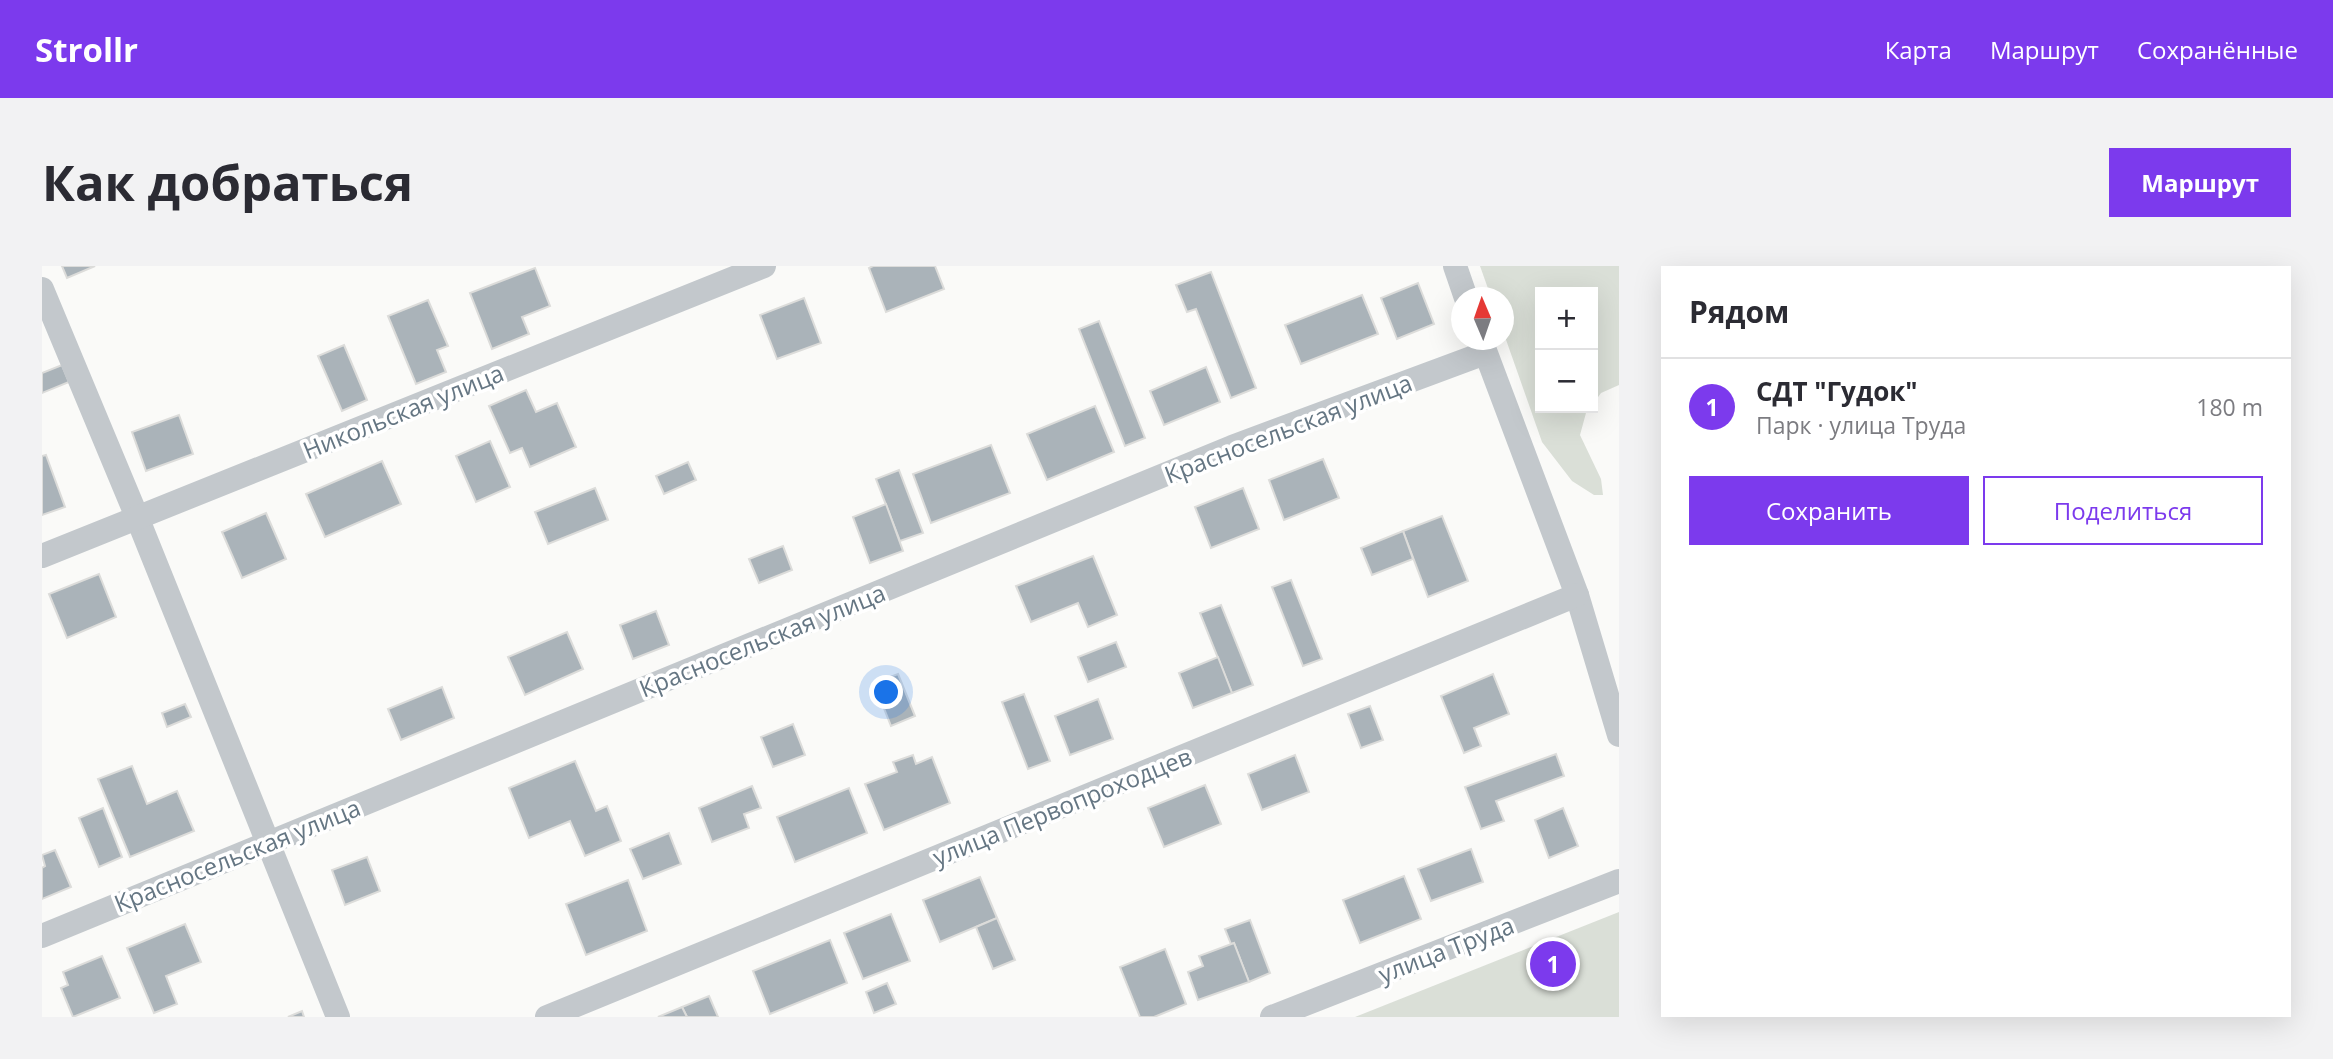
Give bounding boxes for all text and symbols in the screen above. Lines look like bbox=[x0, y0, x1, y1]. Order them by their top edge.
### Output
text: Strollr bbox=[35, 27, 138, 72]
text: Карта bbox=[1885, 33, 1952, 66]
text: Маршрут bbox=[1990, 33, 2099, 66]
text: Сохранённые bbox=[2137, 33, 2298, 66]
button: Маршрут bbox=[2109, 148, 2291, 217]
text: Как добраться bbox=[42, 149, 413, 215]
north arrow bbox=[1451, 287, 1514, 350]
map controls bbox=[1535, 287, 1598, 413]
button: + bbox=[1535, 287, 1598, 350]
text: Рядом bbox=[1689, 291, 1789, 332]
button: − bbox=[1535, 350, 1598, 413]
street label: Никольская улица bbox=[298, 356, 508, 466]
street label: Красносельская улица bbox=[1159, 366, 1417, 490]
text: СДТ "Гудок" bbox=[1756, 373, 1918, 409]
text: 1 bbox=[1705, 391, 1719, 423]
text: 180 m bbox=[2196, 391, 2263, 423]
text: Парк · улица Труда bbox=[1756, 409, 1966, 441]
button: Сохранить bbox=[1689, 476, 1969, 545]
button: Поделиться bbox=[1983, 476, 2263, 545]
street label: Красносельская улица bbox=[634, 575, 890, 705]
your location bbox=[869, 675, 903, 709]
street label: улица Первопроходцев bbox=[928, 739, 1196, 873]
street label: Красносельская улица bbox=[109, 790, 365, 920]
street label: улица Труда bbox=[1373, 908, 1519, 990]
pin: 1 bbox=[1530, 938, 1576, 990]

